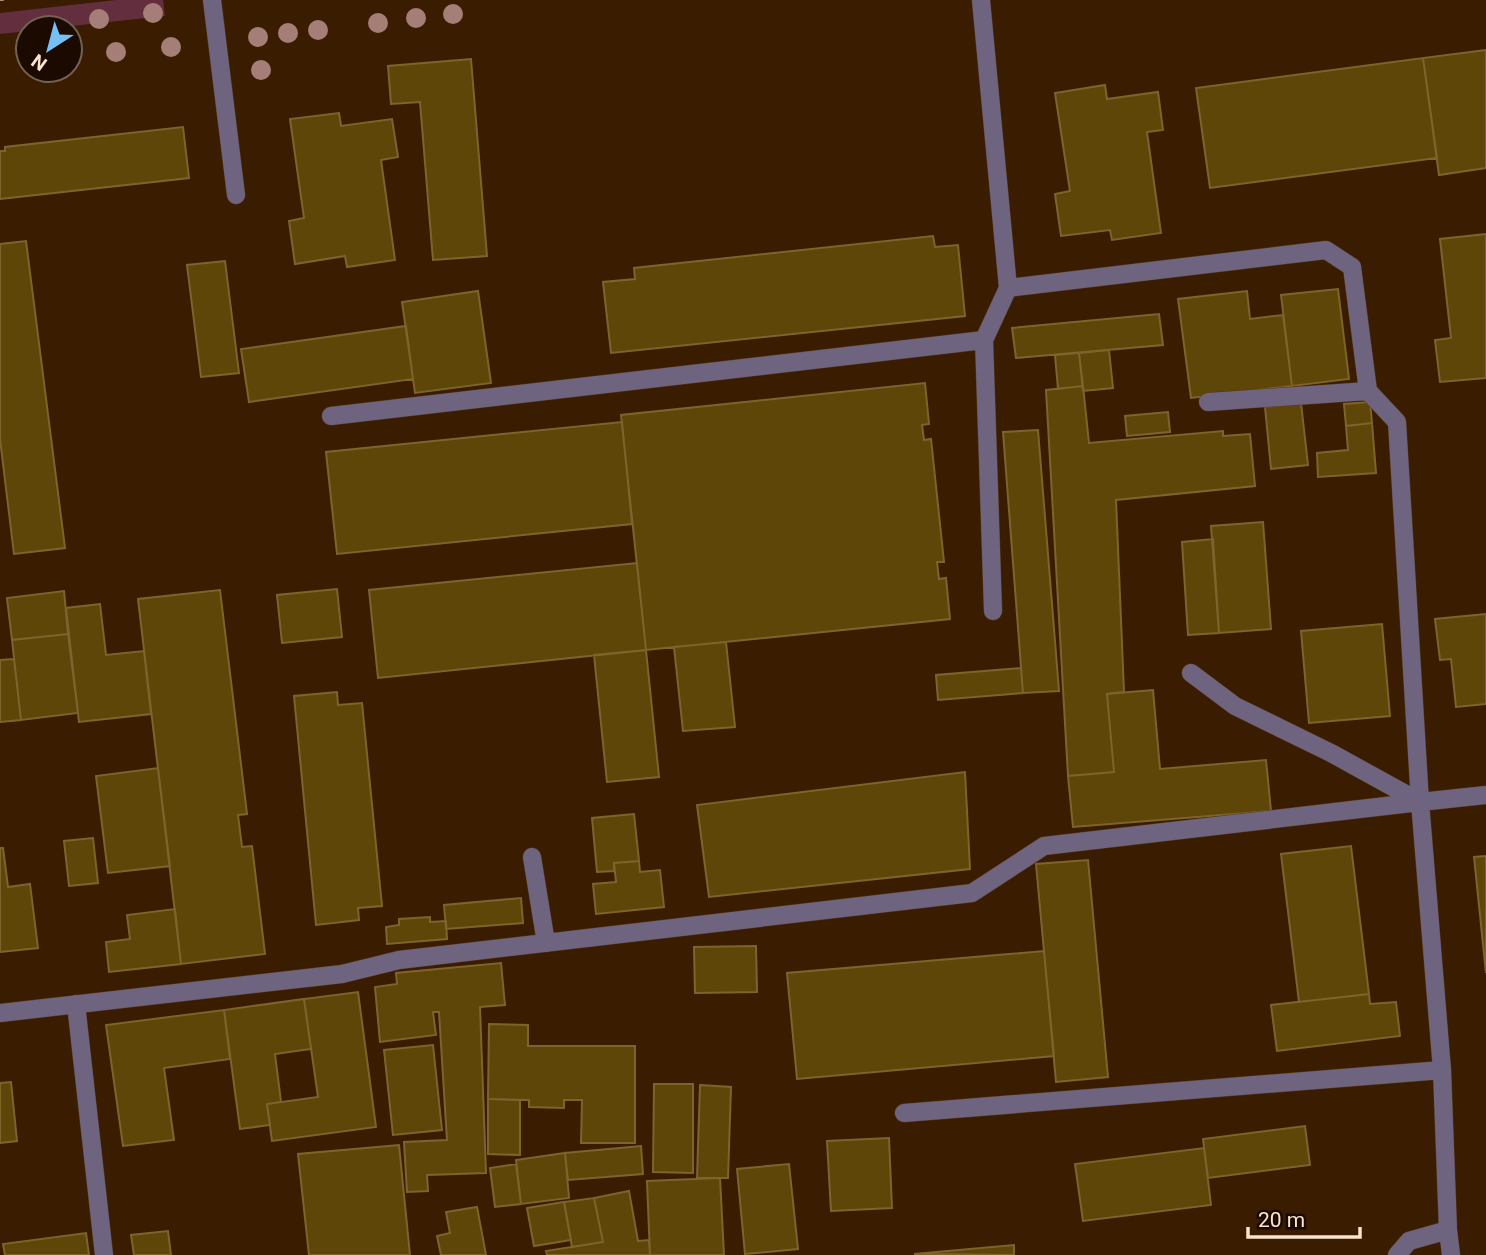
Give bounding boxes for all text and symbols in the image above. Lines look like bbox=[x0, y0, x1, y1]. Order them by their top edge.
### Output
north arrow bbox=[14, 14, 84, 84]
text: N bbox=[27, 49, 51, 76]
scale bar bbox=[1248, 1196, 1360, 1240]
text: 20 m bbox=[1258, 1208, 1305, 1232]

